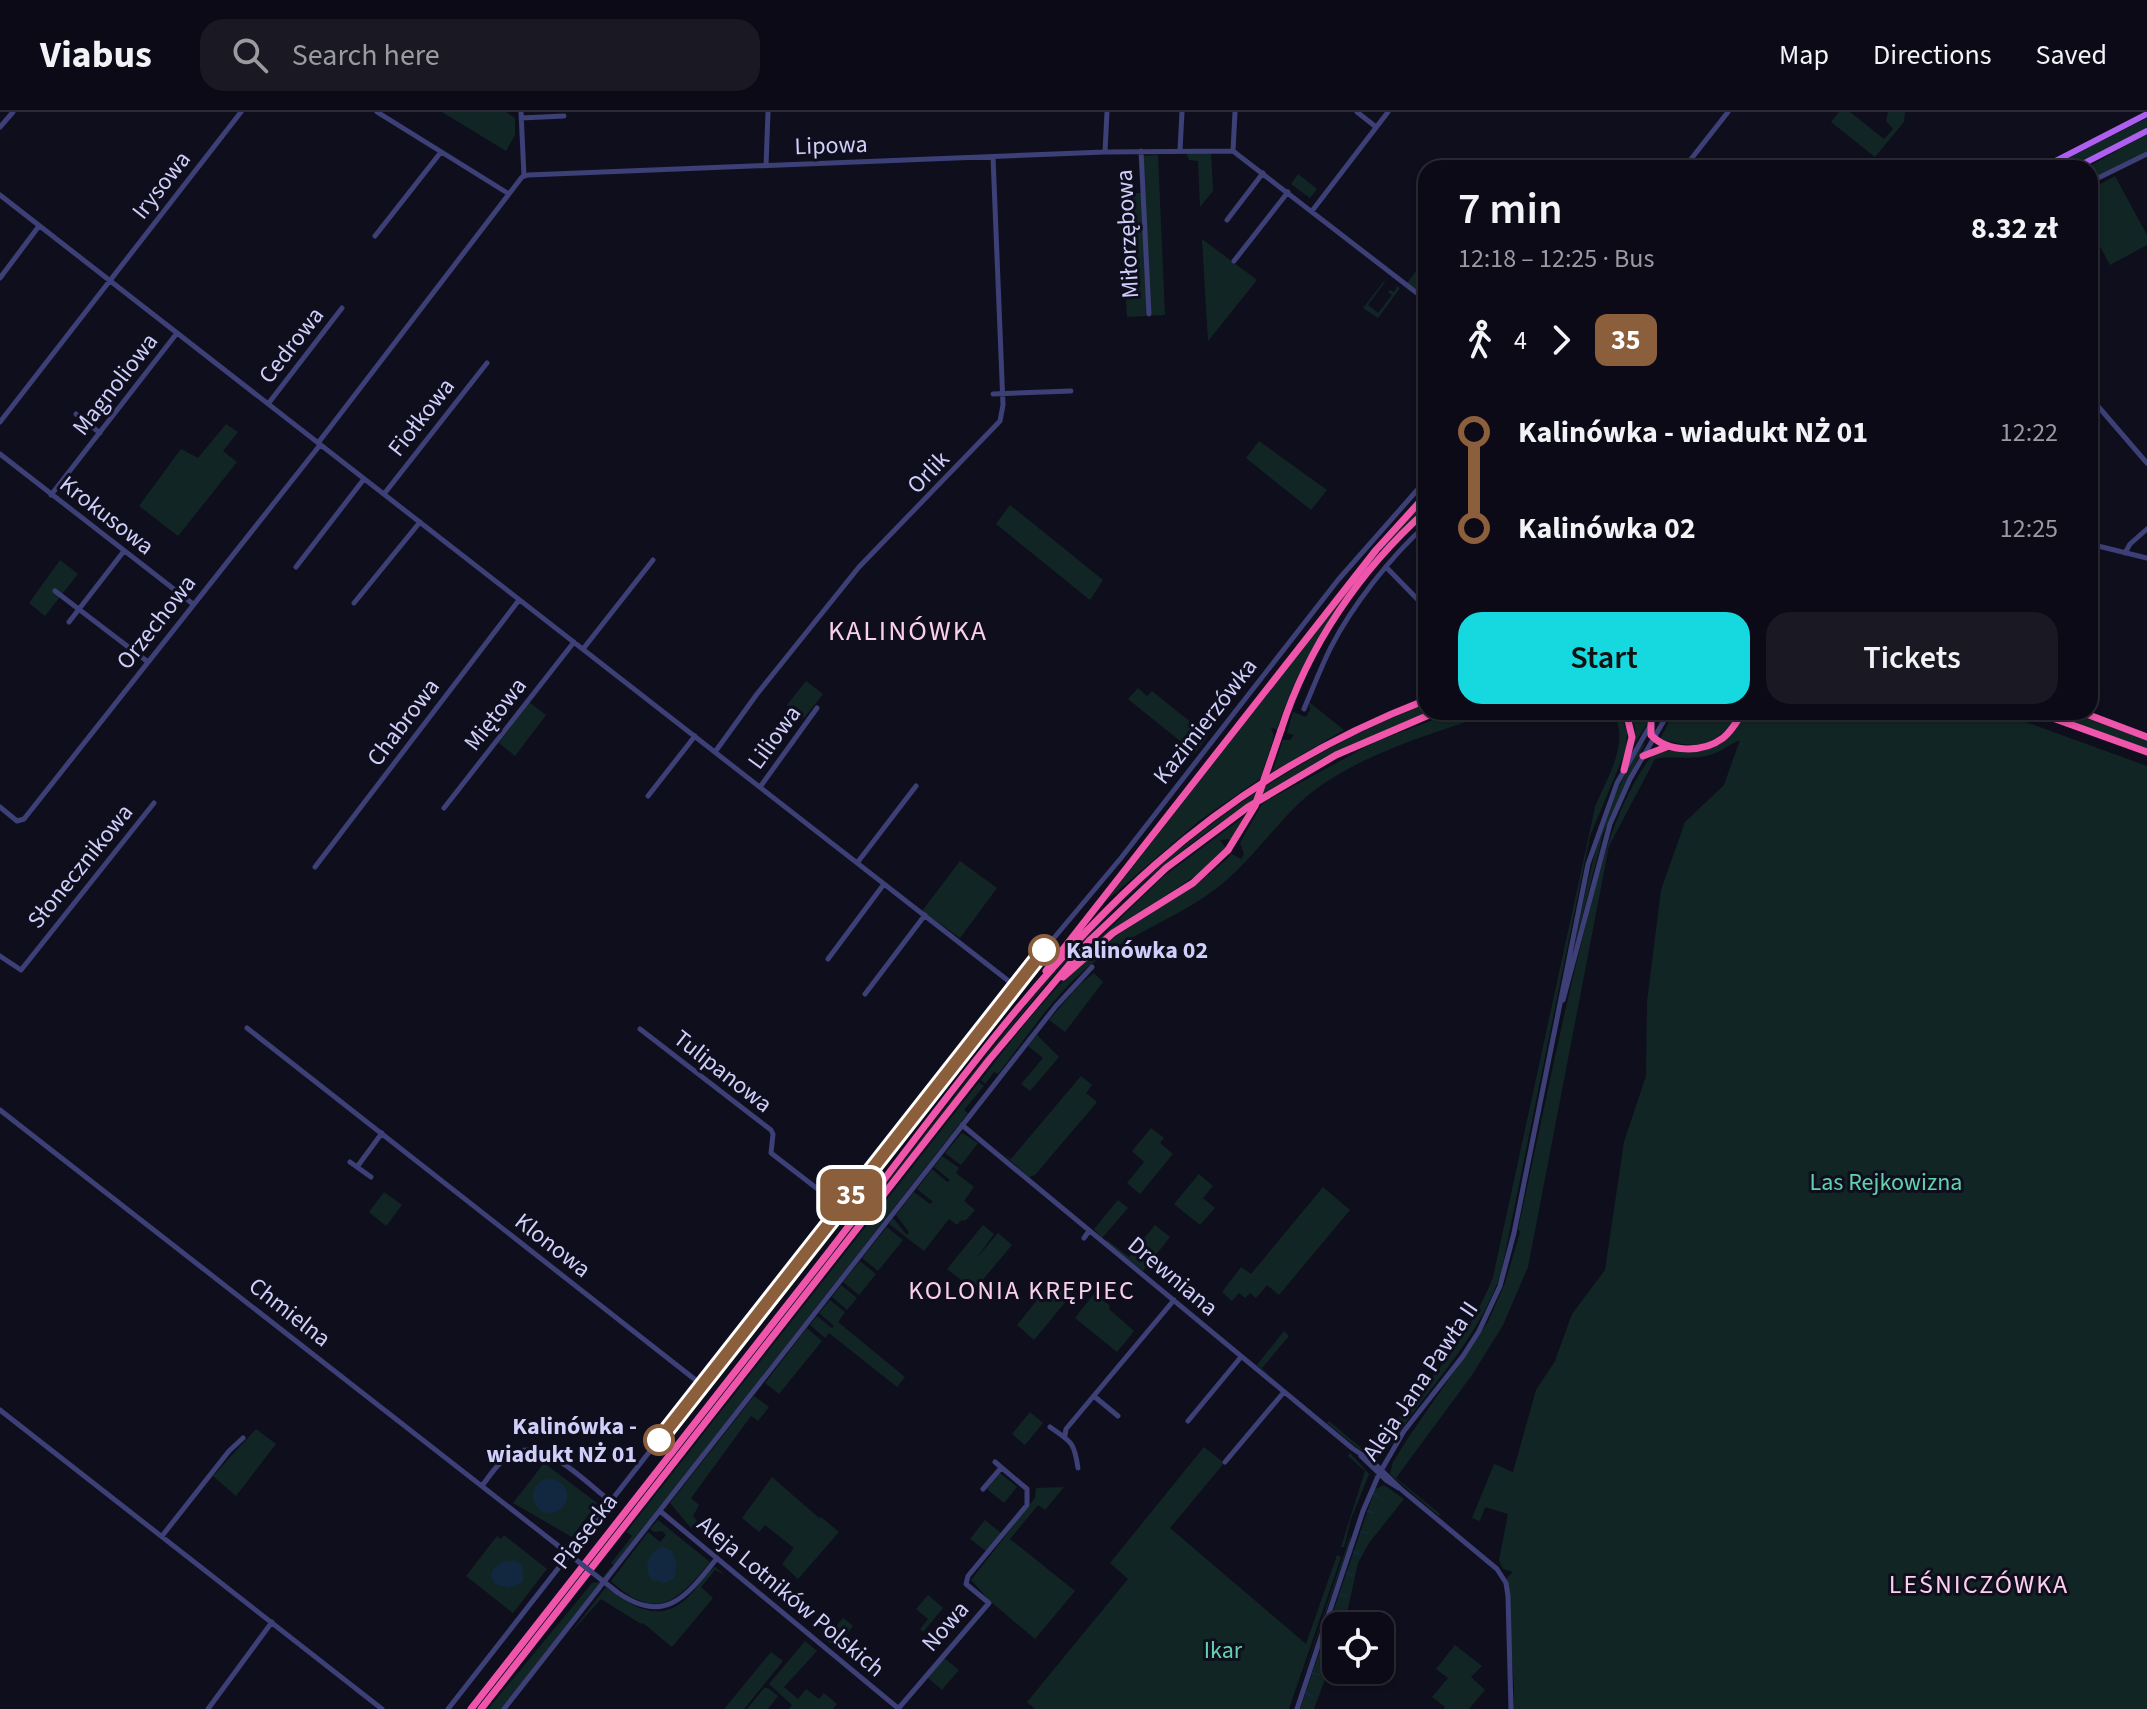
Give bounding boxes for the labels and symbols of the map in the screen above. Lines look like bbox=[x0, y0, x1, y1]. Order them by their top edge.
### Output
street label: Lipowa bbox=[794, 127, 868, 164]
street label: Irysowa bbox=[123, 144, 199, 227]
street label: Miłorzębowa bbox=[1107, 169, 1148, 299]
street label: Cedrowa bbox=[250, 299, 333, 391]
street label: Magnoliowa bbox=[64, 326, 167, 443]
street label: Fiołkowa bbox=[379, 371, 463, 464]
street label: Orlik bbox=[899, 443, 958, 502]
street label: Krokusowa bbox=[52, 467, 161, 564]
street label: Orzechowa bbox=[108, 567, 205, 677]
district label: KALINÓWKA bbox=[828, 611, 988, 651]
street label: Kazimierzówka bbox=[1145, 651, 1266, 792]
street label: Miętowa bbox=[455, 670, 535, 759]
street label: Chabrowa bbox=[359, 671, 448, 774]
street label: Liliowa bbox=[739, 698, 810, 777]
street label: Słonecznikowa bbox=[19, 796, 142, 936]
place label: Kalinówka 02 bbox=[1066, 933, 1208, 968]
marker: Kalinówka 02 bbox=[1029, 935, 1059, 965]
street label: Tulipanowa bbox=[666, 1022, 780, 1121]
park label: Las Rejkowizna bbox=[1810, 1165, 1962, 1200]
line badge: 35 bbox=[815, 1169, 887, 1221]
street label: Klonowa bbox=[507, 1204, 598, 1286]
street label: Drewniana bbox=[1120, 1228, 1225, 1325]
street label: Chmielna bbox=[241, 1269, 338, 1356]
district label: KOLONIA KRĘPIEC bbox=[908, 1272, 1136, 1309]
street label: Aleja Jana Pawła II bbox=[1354, 1294, 1487, 1468]
place label: Kalinówka - wiadukt NŻ 01 bbox=[486, 1409, 637, 1472]
marker: Kalinówka - wiadukt NŻ 01 bbox=[644, 1425, 674, 1455]
street label: Piasecka bbox=[544, 1486, 626, 1577]
street label: Aleja Lotników Polskich bbox=[689, 1507, 892, 1685]
district label: LEŚNICZÓWKA bbox=[1889, 1566, 2069, 1603]
street label: Nowa bbox=[913, 1593, 977, 1660]
park label: Ikar bbox=[1204, 1633, 1243, 1668]

